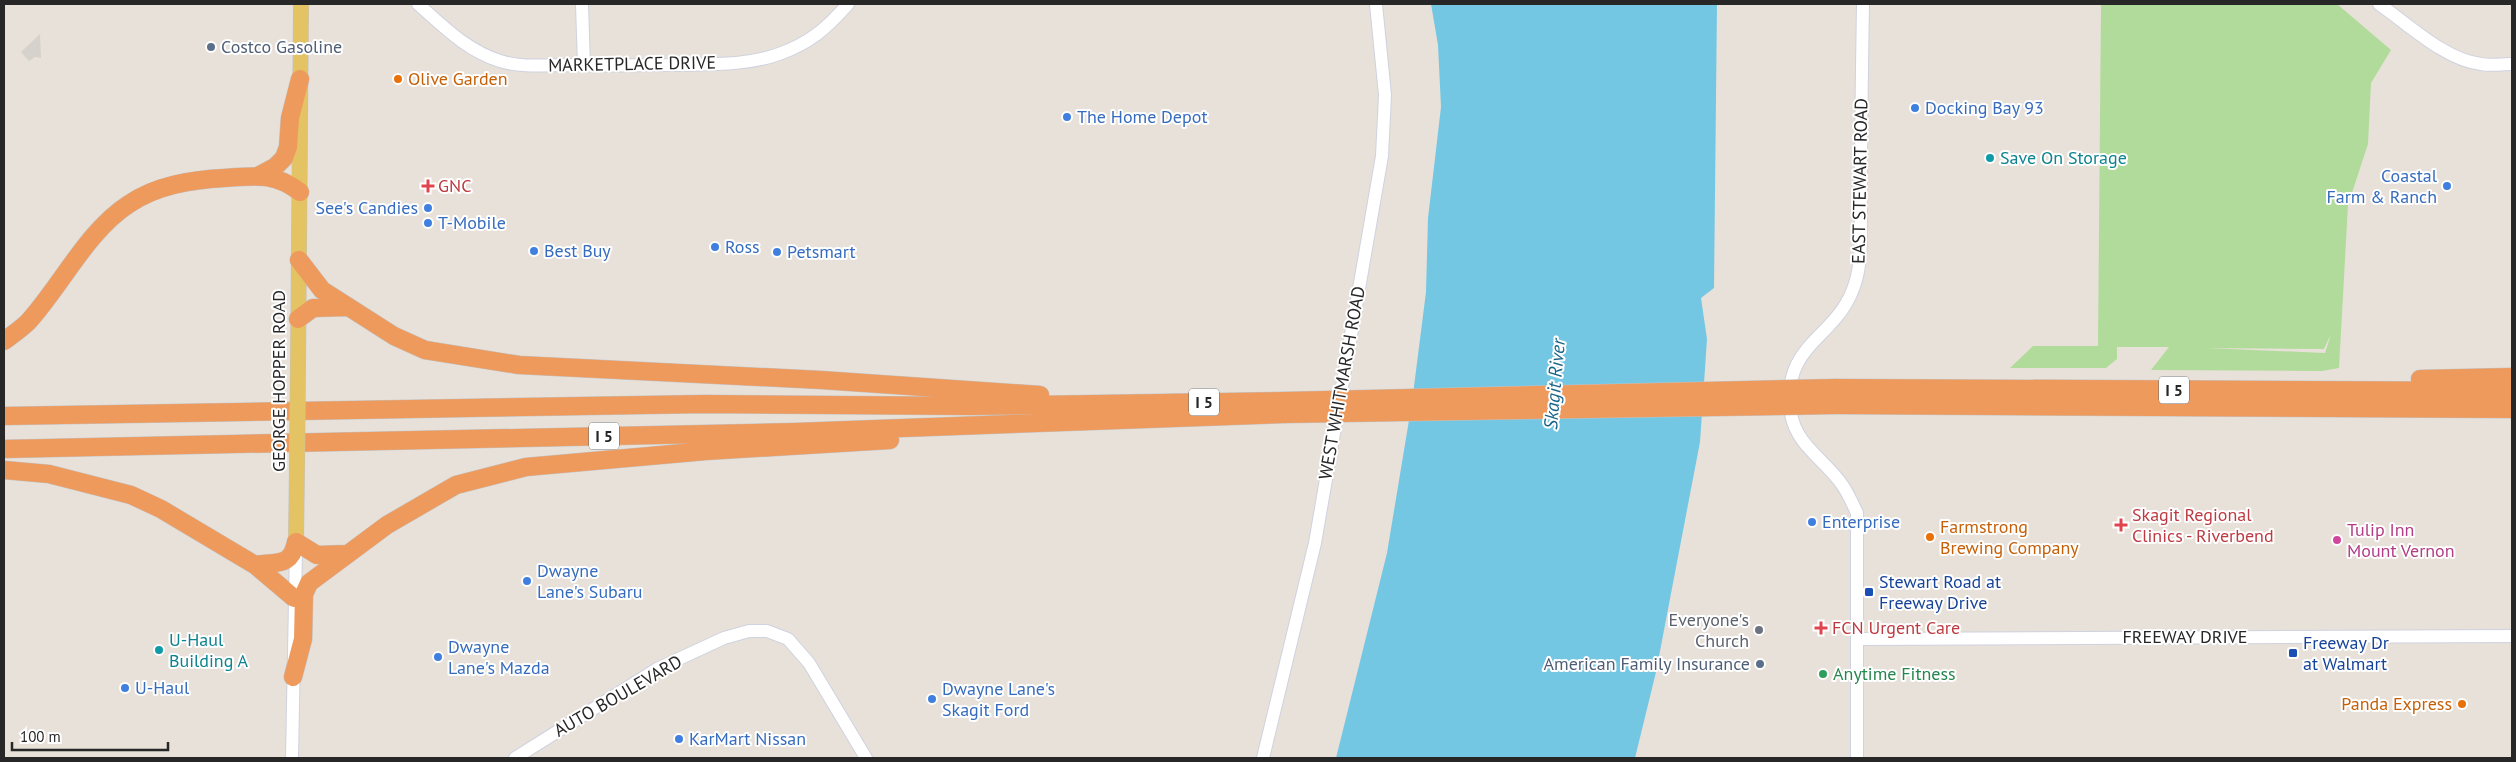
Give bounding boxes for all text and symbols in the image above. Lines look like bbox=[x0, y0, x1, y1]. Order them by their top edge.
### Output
place label: Costco Gasoline bbox=[221, 35, 342, 58]
marker: Costco Gasoline bbox=[205, 41, 217, 53]
street label: MARKETPLACE DRIVE bbox=[548, 51, 716, 76]
place label: Olive Garden bbox=[408, 67, 508, 90]
marker: Olive Garden bbox=[392, 73, 404, 85]
place label: Docking Bay 93 bbox=[1925, 96, 2044, 119]
street label: EAST STEWART ROAD bbox=[1847, 98, 1872, 264]
marker: Docking Bay 93 bbox=[1909, 102, 1921, 114]
place label: The Home Depot bbox=[1077, 105, 1208, 128]
marker: The Home Depot bbox=[1061, 111, 1073, 123]
place label: Save On Storage bbox=[2000, 146, 2127, 169]
marker: Save On Storage bbox=[1984, 152, 1996, 164]
place label: Coastal Farm & Ranch bbox=[2326, 164, 2438, 208]
place label: GNC bbox=[438, 174, 471, 197]
marker: GNC bbox=[422, 180, 434, 192]
marker: Coastal Farm & Ranch bbox=[2441, 180, 2453, 192]
place label: See's Candies bbox=[315, 196, 418, 219]
marker: See's Candies bbox=[422, 202, 434, 214]
place label: T-Mobile bbox=[438, 211, 506, 234]
marker: T-Mobile bbox=[422, 217, 434, 229]
place label: Ross bbox=[725, 235, 760, 258]
place label: Best Buy bbox=[544, 239, 611, 262]
place label: Petsmart bbox=[787, 240, 856, 263]
marker: Ross bbox=[709, 241, 721, 253]
marker: Best Buy bbox=[528, 245, 540, 257]
marker: Petsmart bbox=[771, 246, 783, 258]
street label: WEST WHITMARSH ROAD bbox=[1313, 284, 1370, 481]
street label: GEORGE HOPPER ROAD bbox=[267, 290, 290, 472]
water label: Skagit River bbox=[1538, 336, 1570, 430]
road number: I 5 bbox=[2159, 376, 2189, 404]
road number: I 5 bbox=[1189, 388, 1219, 416]
road number: I 5 bbox=[589, 422, 619, 450]
place label: Skagit Regional Clinics - Riverbend bbox=[2132, 503, 2274, 547]
place label: Enterprise bbox=[1822, 510, 1900, 533]
place label: Farmstrong Brewing Company bbox=[1940, 515, 2079, 559]
marker: Enterprise bbox=[1806, 516, 1818, 528]
marker: Skagit Regional Clinics - Riverbend bbox=[2114, 518, 2128, 532]
place label: Tulip Inn Mount Vernon bbox=[2347, 518, 2455, 562]
marker: Farmstrong Brewing Company bbox=[1924, 531, 1936, 543]
marker: Tulip Inn Mount Vernon bbox=[2331, 534, 2343, 546]
place label: Dwayne Lane's Subaru bbox=[537, 559, 643, 603]
place label: Stewart Road at Freeway Drive bbox=[1879, 570, 2001, 614]
marker: Dwayne Lane's Subaru bbox=[521, 575, 533, 587]
marker: Stewart Road at Freeway Drive bbox=[1863, 586, 1875, 598]
place label: Everyone's Church bbox=[1669, 608, 1749, 652]
place label: FCN Urgent Care bbox=[1832, 616, 1960, 639]
marker: FCN Urgent Care bbox=[1814, 621, 1828, 635]
marker: Everyone's Church bbox=[1753, 624, 1765, 636]
street label: FREEWAY DRIVE bbox=[2122, 625, 2248, 648]
place label: U-Haul Building A bbox=[169, 628, 249, 672]
place label: Freeway Dr at Walmart bbox=[2303, 631, 2389, 675]
place label: Dwayne Lane's Mazda bbox=[448, 635, 550, 679]
marker: U-Haul Building A bbox=[153, 644, 165, 656]
marker: Freeway Dr at Walmart bbox=[2287, 647, 2299, 659]
street label: AUTO BOULEVARD bbox=[549, 649, 686, 742]
marker: Dwayne Lane's Mazda bbox=[432, 651, 444, 663]
place label: American Family Insurance bbox=[1543, 652, 1750, 675]
marker: American Family Insurance bbox=[1754, 658, 1766, 670]
place label: Anytime Fitness bbox=[1833, 662, 1956, 685]
marker: Anytime Fitness bbox=[1817, 668, 1829, 680]
place label: U-Haul bbox=[135, 676, 190, 699]
place label: Dwayne Lane's Skagit Ford bbox=[942, 677, 1055, 721]
marker: U-Haul bbox=[119, 682, 131, 694]
place label: Panda Express bbox=[2341, 692, 2452, 715]
marker: Dwayne Lane's Skagit Ford bbox=[926, 693, 938, 705]
marker: Panda Express bbox=[2456, 698, 2468, 710]
scale bar bbox=[12, 720, 169, 752]
text: 100 m bbox=[20, 727, 61, 746]
place label: KarMart Nissan bbox=[689, 727, 806, 750]
marker: KarMart Nissan bbox=[673, 733, 685, 745]

